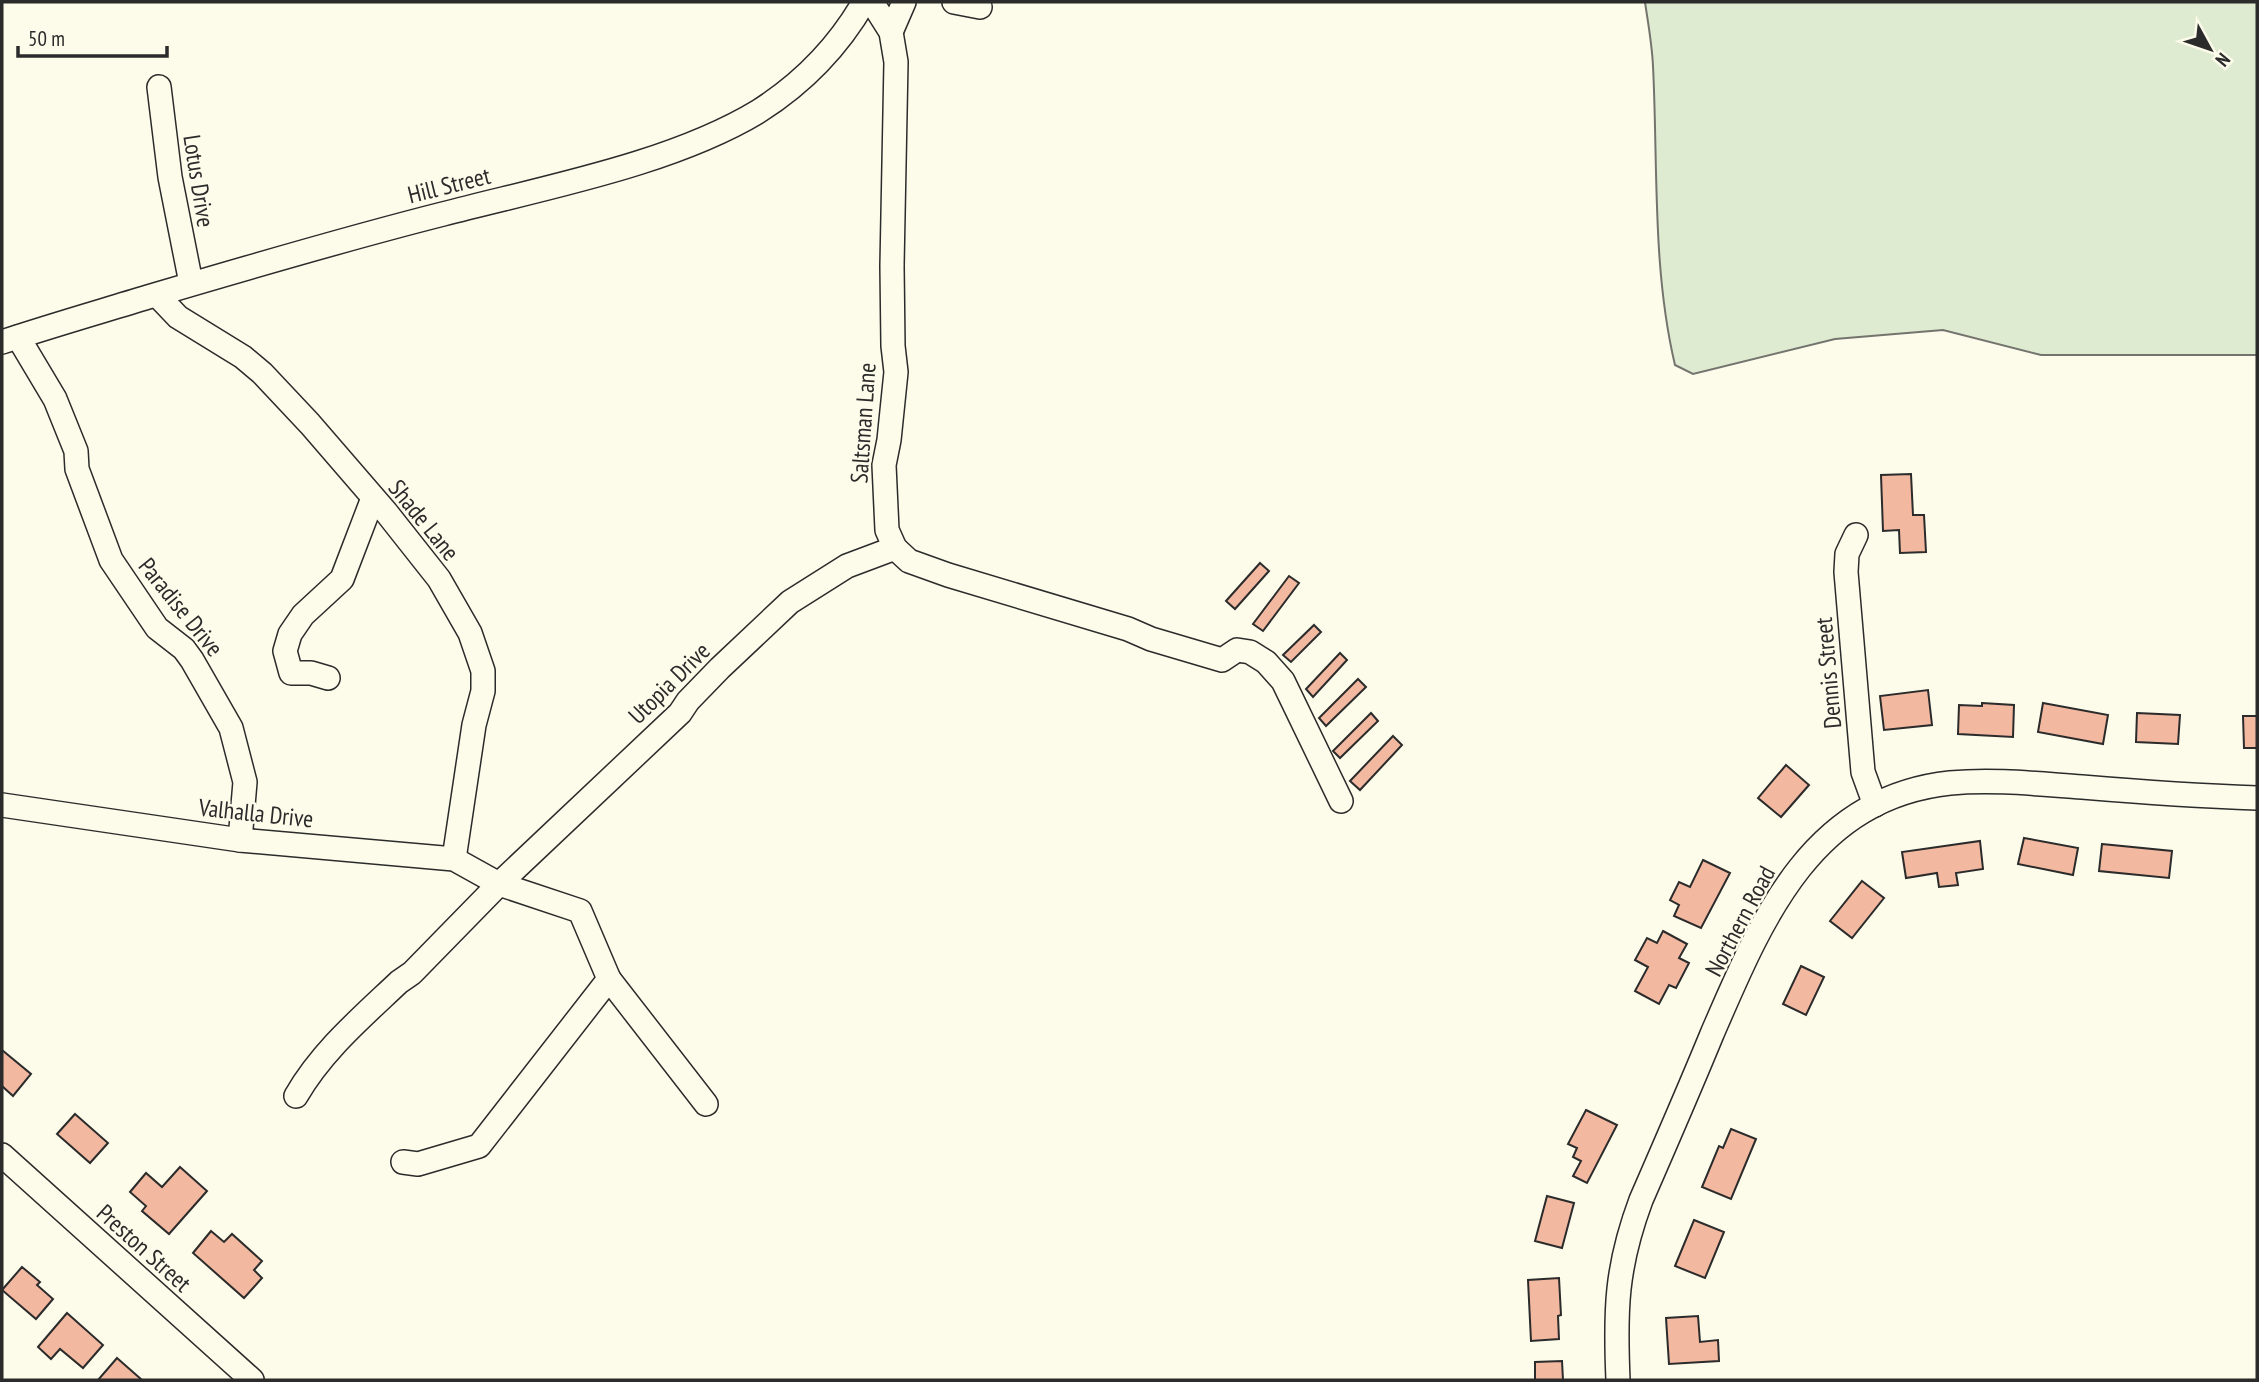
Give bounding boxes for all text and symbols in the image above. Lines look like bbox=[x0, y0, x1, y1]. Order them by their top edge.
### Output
scale bar bbox=[18, 14, 166, 58]
north arrow bbox=[2175, 14, 2245, 84]
text: 50 m bbox=[28, 25, 65, 52]
text: N bbox=[2211, 48, 2236, 72]
street label: Lotus Drive bbox=[176, 133, 222, 229]
street label: Hill Street bbox=[404, 160, 494, 210]
street label: Saltsman Lane bbox=[843, 362, 883, 484]
street label: Shade Lane bbox=[382, 473, 466, 567]
street label: Paradise Drive bbox=[132, 551, 230, 663]
street label: Dennis Street bbox=[1808, 616, 1848, 730]
street label: Utopia Drive bbox=[622, 636, 716, 730]
street label: Valhalla Drive bbox=[196, 791, 315, 834]
street label: Northern Road bbox=[1698, 860, 1782, 982]
street label: Preston Street bbox=[90, 1197, 198, 1299]

